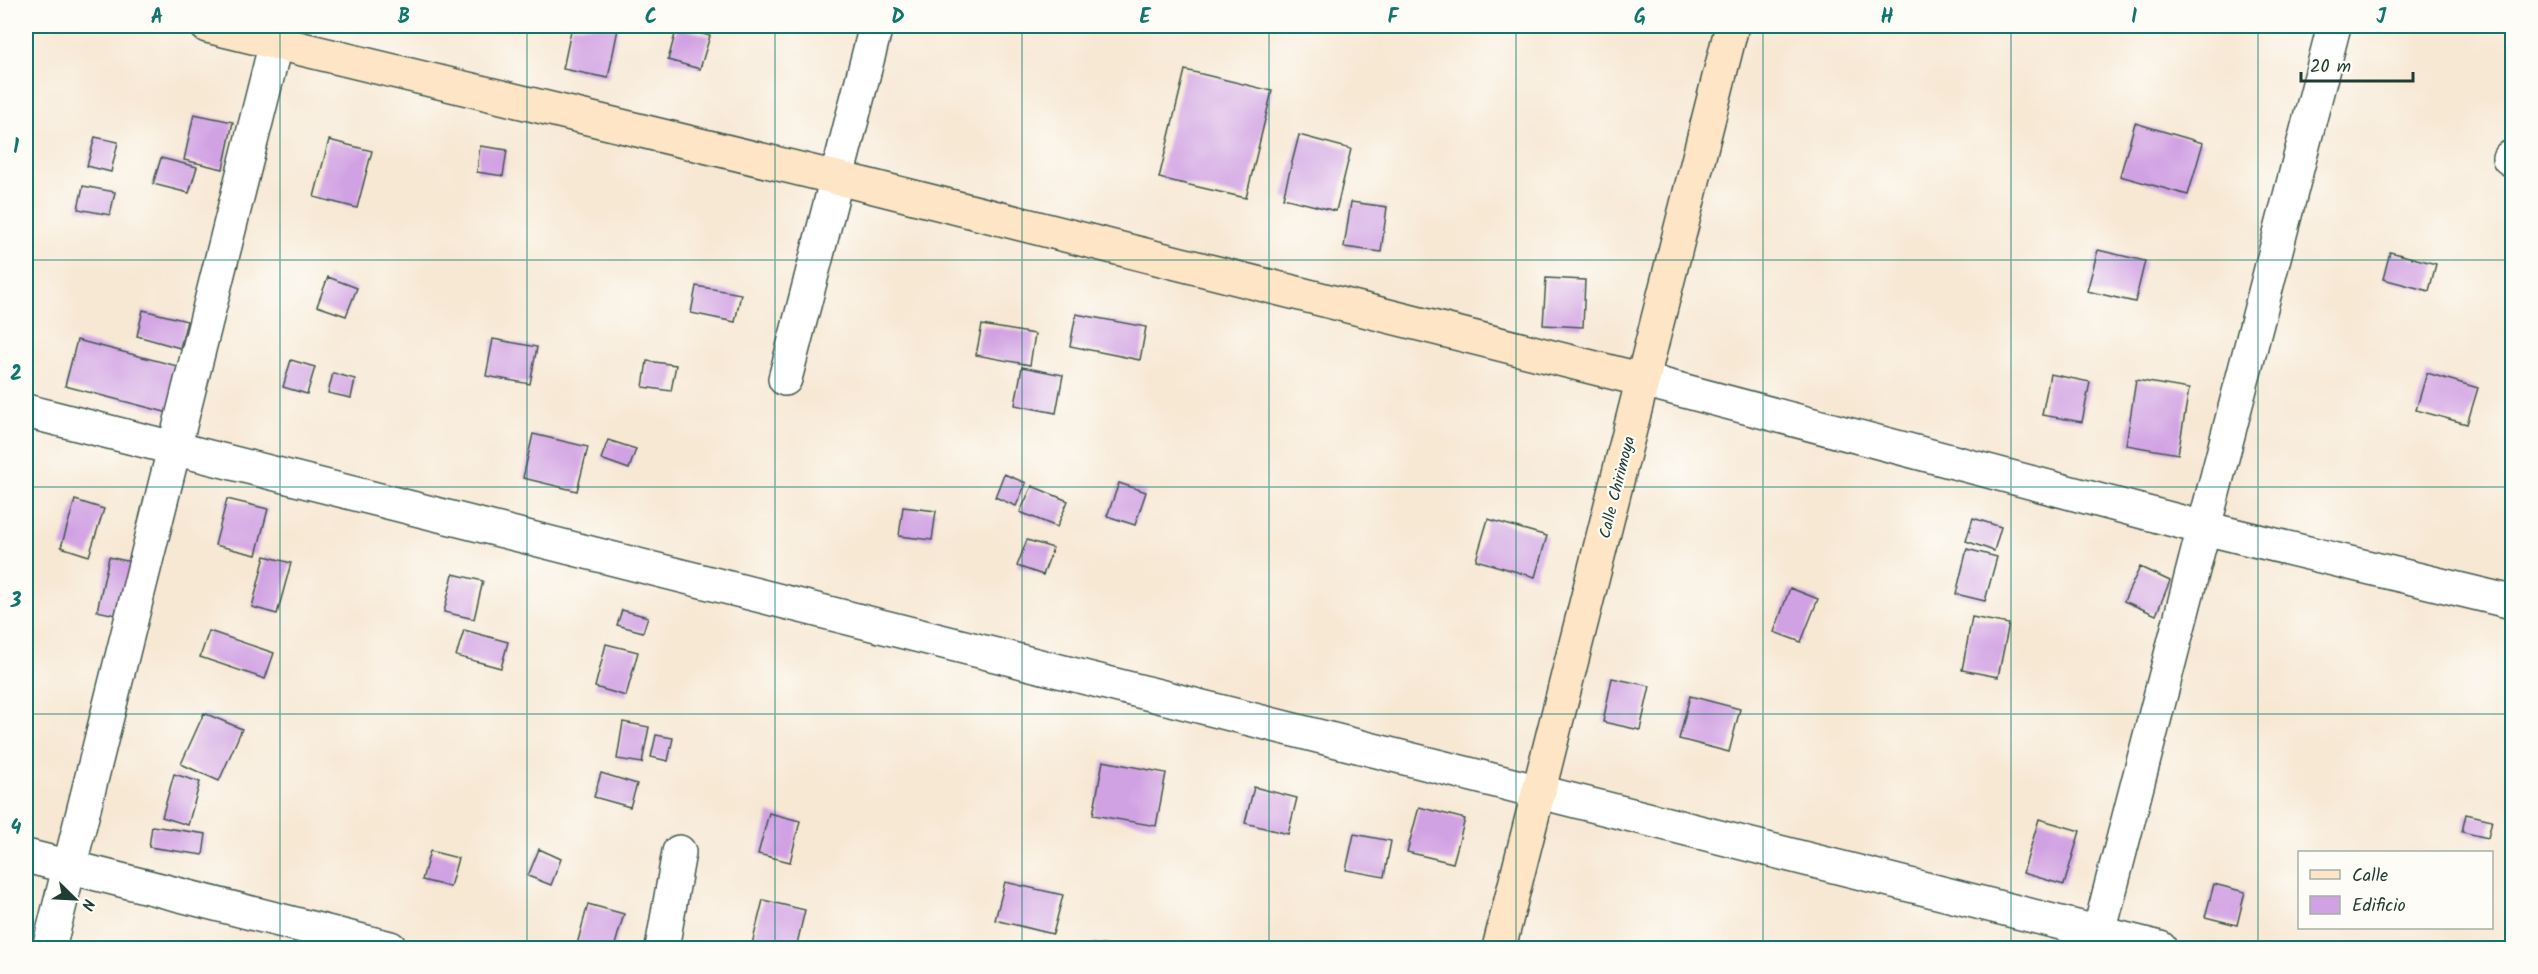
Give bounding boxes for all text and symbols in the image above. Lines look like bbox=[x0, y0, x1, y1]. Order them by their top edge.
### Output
text: A bbox=[151, 2, 163, 34]
text: B bbox=[398, 2, 410, 34]
text: C bbox=[645, 2, 657, 34]
text: D bbox=[891, 2, 905, 34]
text: E bbox=[1139, 2, 1151, 34]
text: F bbox=[1388, 2, 1400, 34]
text: G bbox=[1634, 2, 1646, 34]
text: H bbox=[1880, 2, 1894, 34]
text: I bbox=[2131, 2, 2137, 34]
text: J bbox=[2376, 2, 2387, 34]
scale bar bbox=[2301, 45, 2414, 83]
text: 20 m bbox=[2310, 53, 2351, 82]
text: 1 bbox=[13, 132, 19, 164]
text: 2 bbox=[10, 359, 22, 391]
street label: Calle Chirimoya bbox=[1593, 434, 1642, 541]
text: 3 bbox=[10, 586, 22, 618]
text: 4 bbox=[11, 813, 22, 845]
legend bbox=[2298, 851, 2493, 929]
text: Calle bbox=[2352, 862, 2388, 891]
north arrow bbox=[45, 869, 105, 929]
text: Edificio bbox=[2352, 892, 2406, 921]
text: N bbox=[74, 895, 101, 914]

